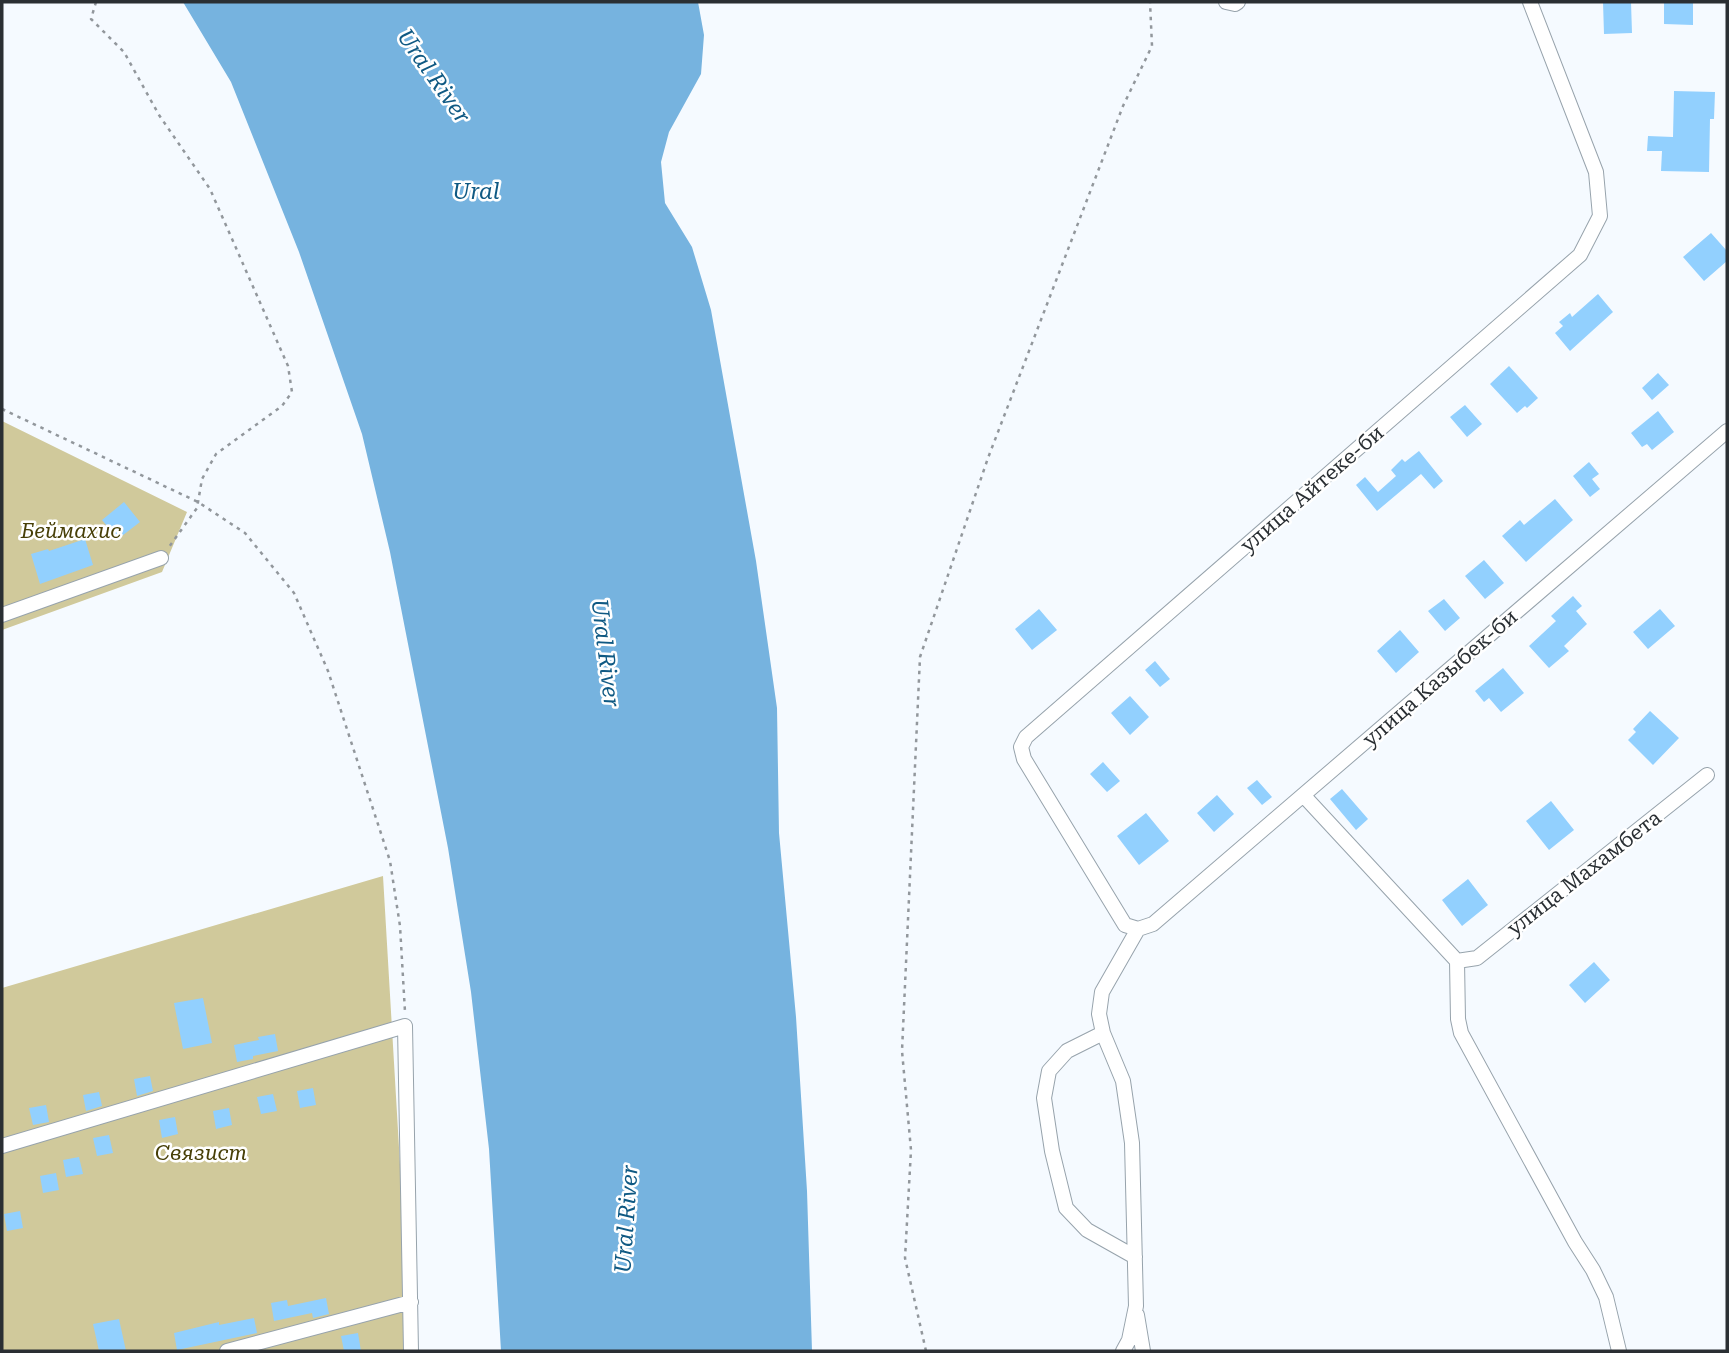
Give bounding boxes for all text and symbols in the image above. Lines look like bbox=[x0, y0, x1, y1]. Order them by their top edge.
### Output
water label: Ural River bbox=[391, 24, 476, 129]
water label: Ural bbox=[452, 178, 500, 205]
street label: улица Айтеке-би bbox=[1236, 420, 1388, 558]
park label: Беймахис bbox=[20, 519, 121, 543]
water label: Ural River bbox=[585, 597, 626, 709]
street label: улица Казыбек-би bbox=[1358, 604, 1522, 752]
street label: улица Махамбета bbox=[1502, 805, 1666, 941]
park label: Связист bbox=[155, 1141, 247, 1165]
water label: Ural River bbox=[609, 1163, 644, 1274]

